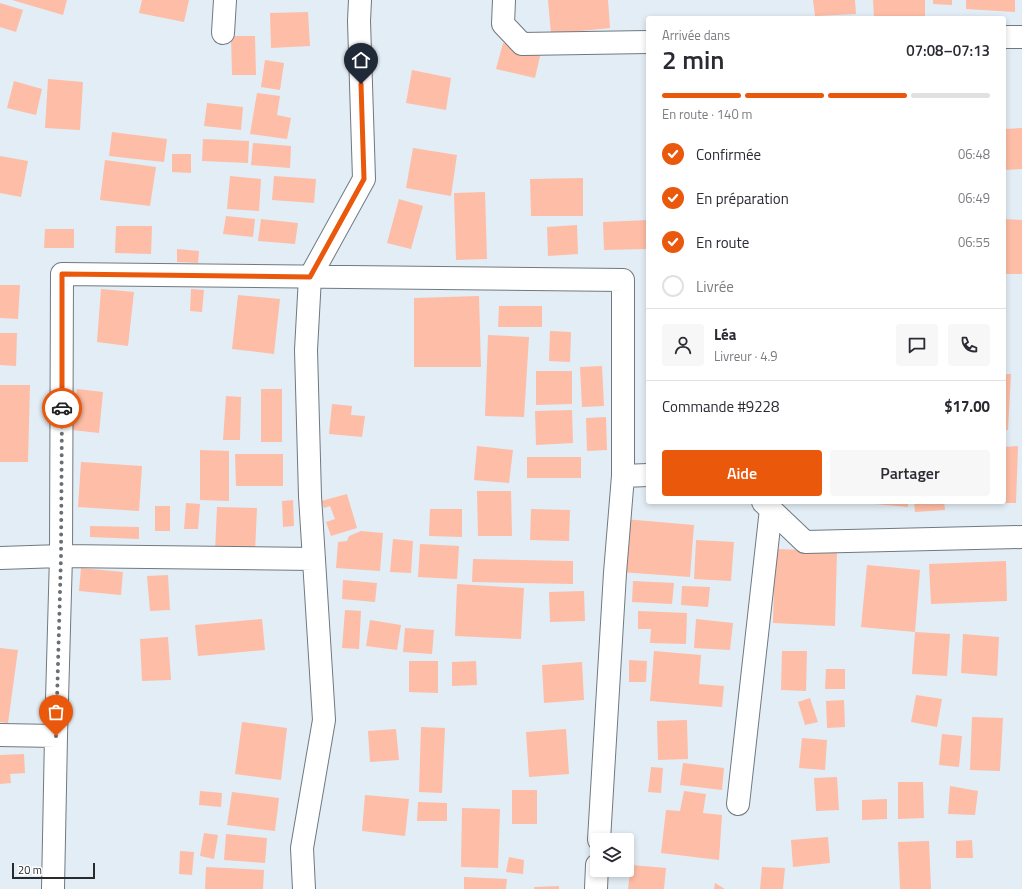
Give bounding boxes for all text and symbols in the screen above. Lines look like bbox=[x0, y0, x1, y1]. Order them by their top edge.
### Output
text: Arrivée dans bbox=[662, 25, 730, 45]
text: 07:08–07:13 bbox=[906, 39, 990, 62]
text: 2 min bbox=[662, 40, 725, 79]
pin bbox=[344, 43, 378, 84]
icon: home bbox=[350, 49, 372, 71]
text: En route · 140 m bbox=[662, 104, 752, 124]
icon: check bbox=[662, 143, 684, 165]
text: Confirmée bbox=[696, 143, 761, 166]
text: 06:48 bbox=[958, 144, 990, 164]
icon: check bbox=[662, 187, 684, 209]
text: En préparation bbox=[696, 187, 789, 210]
text: 06:49 bbox=[958, 188, 990, 208]
icon: check bbox=[662, 231, 684, 253]
text: En route bbox=[696, 231, 749, 254]
text: 06:55 bbox=[958, 232, 990, 252]
text: Livrée bbox=[696, 275, 734, 298]
text: Léa bbox=[714, 323, 736, 346]
button: person bbox=[662, 324, 704, 366]
button: chat bbox=[896, 324, 938, 366]
button: phone bbox=[948, 324, 990, 366]
text: Livreur · 4.9 bbox=[714, 346, 778, 366]
courier bbox=[42, 388, 82, 428]
text: Commande #9228 bbox=[662, 395, 779, 418]
text: $17.00 bbox=[944, 395, 990, 418]
icon: car bbox=[51, 397, 73, 419]
button: Aide bbox=[662, 450, 822, 496]
button: Partager bbox=[830, 450, 990, 496]
pin bbox=[39, 695, 73, 736]
icon: bag bbox=[45, 701, 67, 723]
map controls bbox=[590, 833, 634, 877]
button: layers bbox=[590, 833, 634, 877]
scale bar bbox=[12, 861, 95, 880]
text: 20 m bbox=[18, 862, 42, 878]

